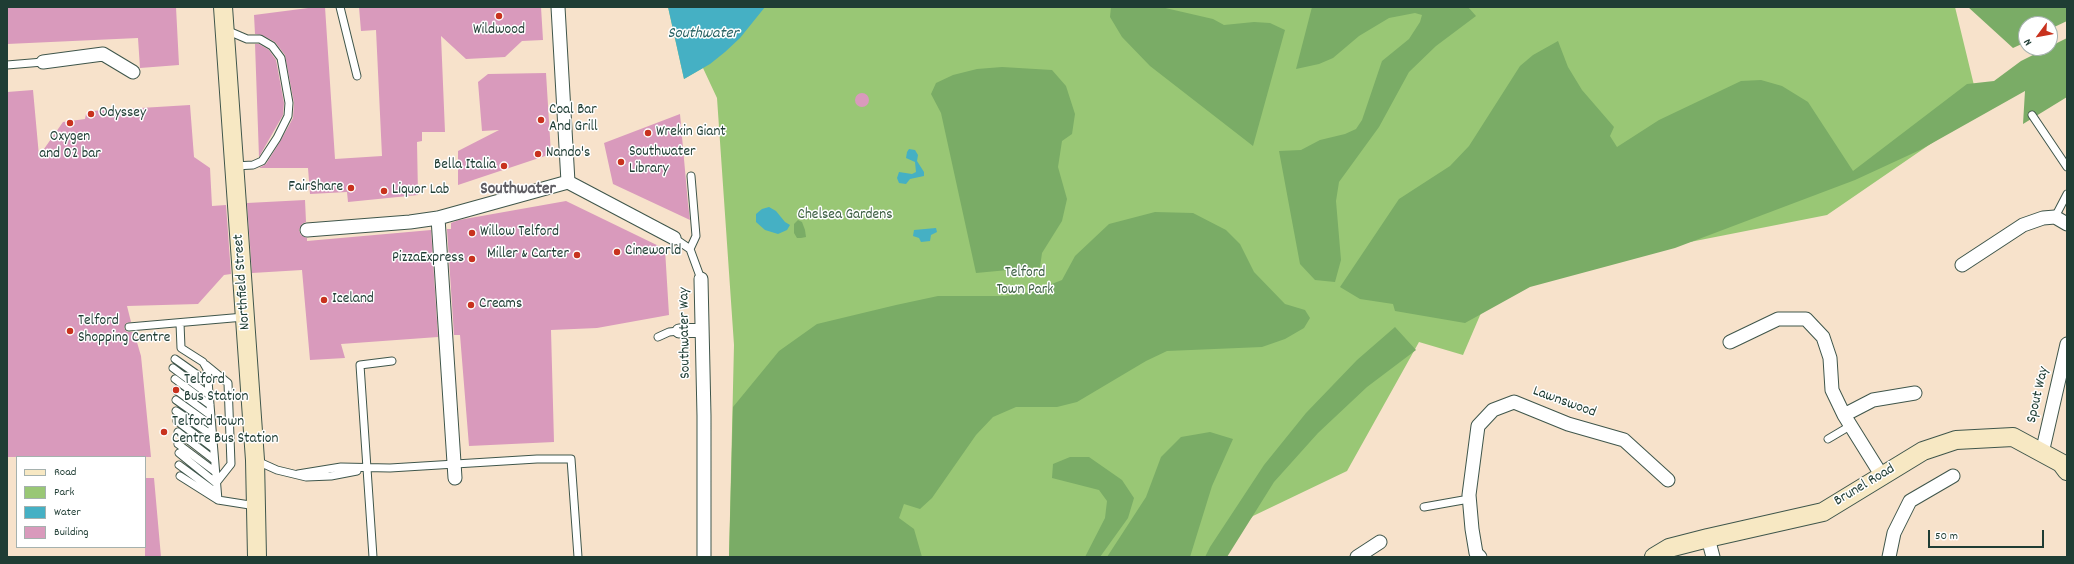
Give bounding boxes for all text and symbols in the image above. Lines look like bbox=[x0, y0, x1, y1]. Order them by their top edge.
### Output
marker: Wildwood bbox=[494, 11, 504, 21]
north arrow bbox=[2018, 16, 2058, 56]
place label: Wildwood bbox=[473, 22, 525, 40]
water label: Southwater bbox=[668, 25, 738, 45]
text: N bbox=[2020, 35, 2037, 48]
place label: Coal Bar And Grill bbox=[549, 102, 598, 137]
place label: Odyssey bbox=[99, 105, 146, 123]
marker: Odyssey bbox=[86, 109, 96, 119]
marker: Coal Bar And Grill bbox=[536, 115, 546, 125]
marker: Oxygen and 02 bar bbox=[65, 118, 75, 128]
place label: Wrekin Giant bbox=[656, 124, 726, 142]
marker: Wrekin Giant bbox=[643, 128, 653, 138]
place label: Oxygen and 02 bar bbox=[39, 129, 101, 164]
place label: Southwater Library bbox=[629, 144, 696, 179]
place label: Nando's bbox=[546, 145, 590, 163]
marker: Nando's bbox=[533, 149, 543, 159]
place label: Bella Italia bbox=[434, 157, 496, 175]
marker: Southwater Library bbox=[616, 157, 626, 167]
marker: Bella Italia bbox=[499, 161, 509, 171]
place label: FairShare bbox=[288, 179, 343, 197]
district label: Southwater bbox=[480, 181, 556, 201]
place label: Liquor Lab bbox=[392, 182, 449, 200]
marker: FairShare bbox=[346, 183, 356, 193]
marker: Liquor Lab bbox=[379, 186, 389, 196]
park label: Chelsea Gardens bbox=[798, 207, 892, 225]
place label: Willow Telford bbox=[480, 224, 559, 242]
marker: Willow Telford bbox=[467, 228, 477, 238]
street label: Northfield Street bbox=[231, 233, 255, 331]
place label: Cineworld bbox=[625, 243, 681, 261]
place label: Miller & Carter bbox=[487, 246, 569, 264]
marker: Cineworld bbox=[612, 247, 622, 257]
place label: PizzaExpress bbox=[392, 250, 464, 268]
marker: Miller & Carter bbox=[572, 250, 582, 260]
marker: PizzaExpress bbox=[467, 254, 477, 264]
park label: Telford Town Park bbox=[997, 265, 1053, 300]
street label: Southwater Way bbox=[676, 287, 696, 379]
place label: Iceland bbox=[332, 291, 374, 309]
marker: Iceland bbox=[319, 295, 329, 305]
place label: Creams bbox=[479, 296, 522, 314]
marker: Creams bbox=[466, 300, 476, 310]
place label: Telford Shopping Centre bbox=[78, 313, 170, 348]
marker: Telford Shopping Centre bbox=[65, 326, 75, 336]
street label: Spout Way bbox=[2024, 365, 2054, 425]
place label: Telford Bus Station bbox=[184, 372, 248, 407]
street label: Lawnswood bbox=[1530, 383, 1598, 423]
marker: Telford Bus Station bbox=[171, 385, 181, 395]
place label: Telford Town Centre Bus Station bbox=[172, 414, 278, 449]
marker: Telford Town Centre Bus Station bbox=[159, 427, 169, 437]
legend bbox=[16, 456, 146, 548]
street label: Brunel Road bbox=[1831, 461, 1899, 511]
text: Road bbox=[54, 464, 76, 481]
text: Park bbox=[54, 484, 74, 501]
text: Water bbox=[54, 504, 81, 521]
scale bar bbox=[1930, 522, 2046, 548]
text: Building bbox=[54, 524, 89, 541]
text: 50 m bbox=[1935, 528, 1958, 545]

